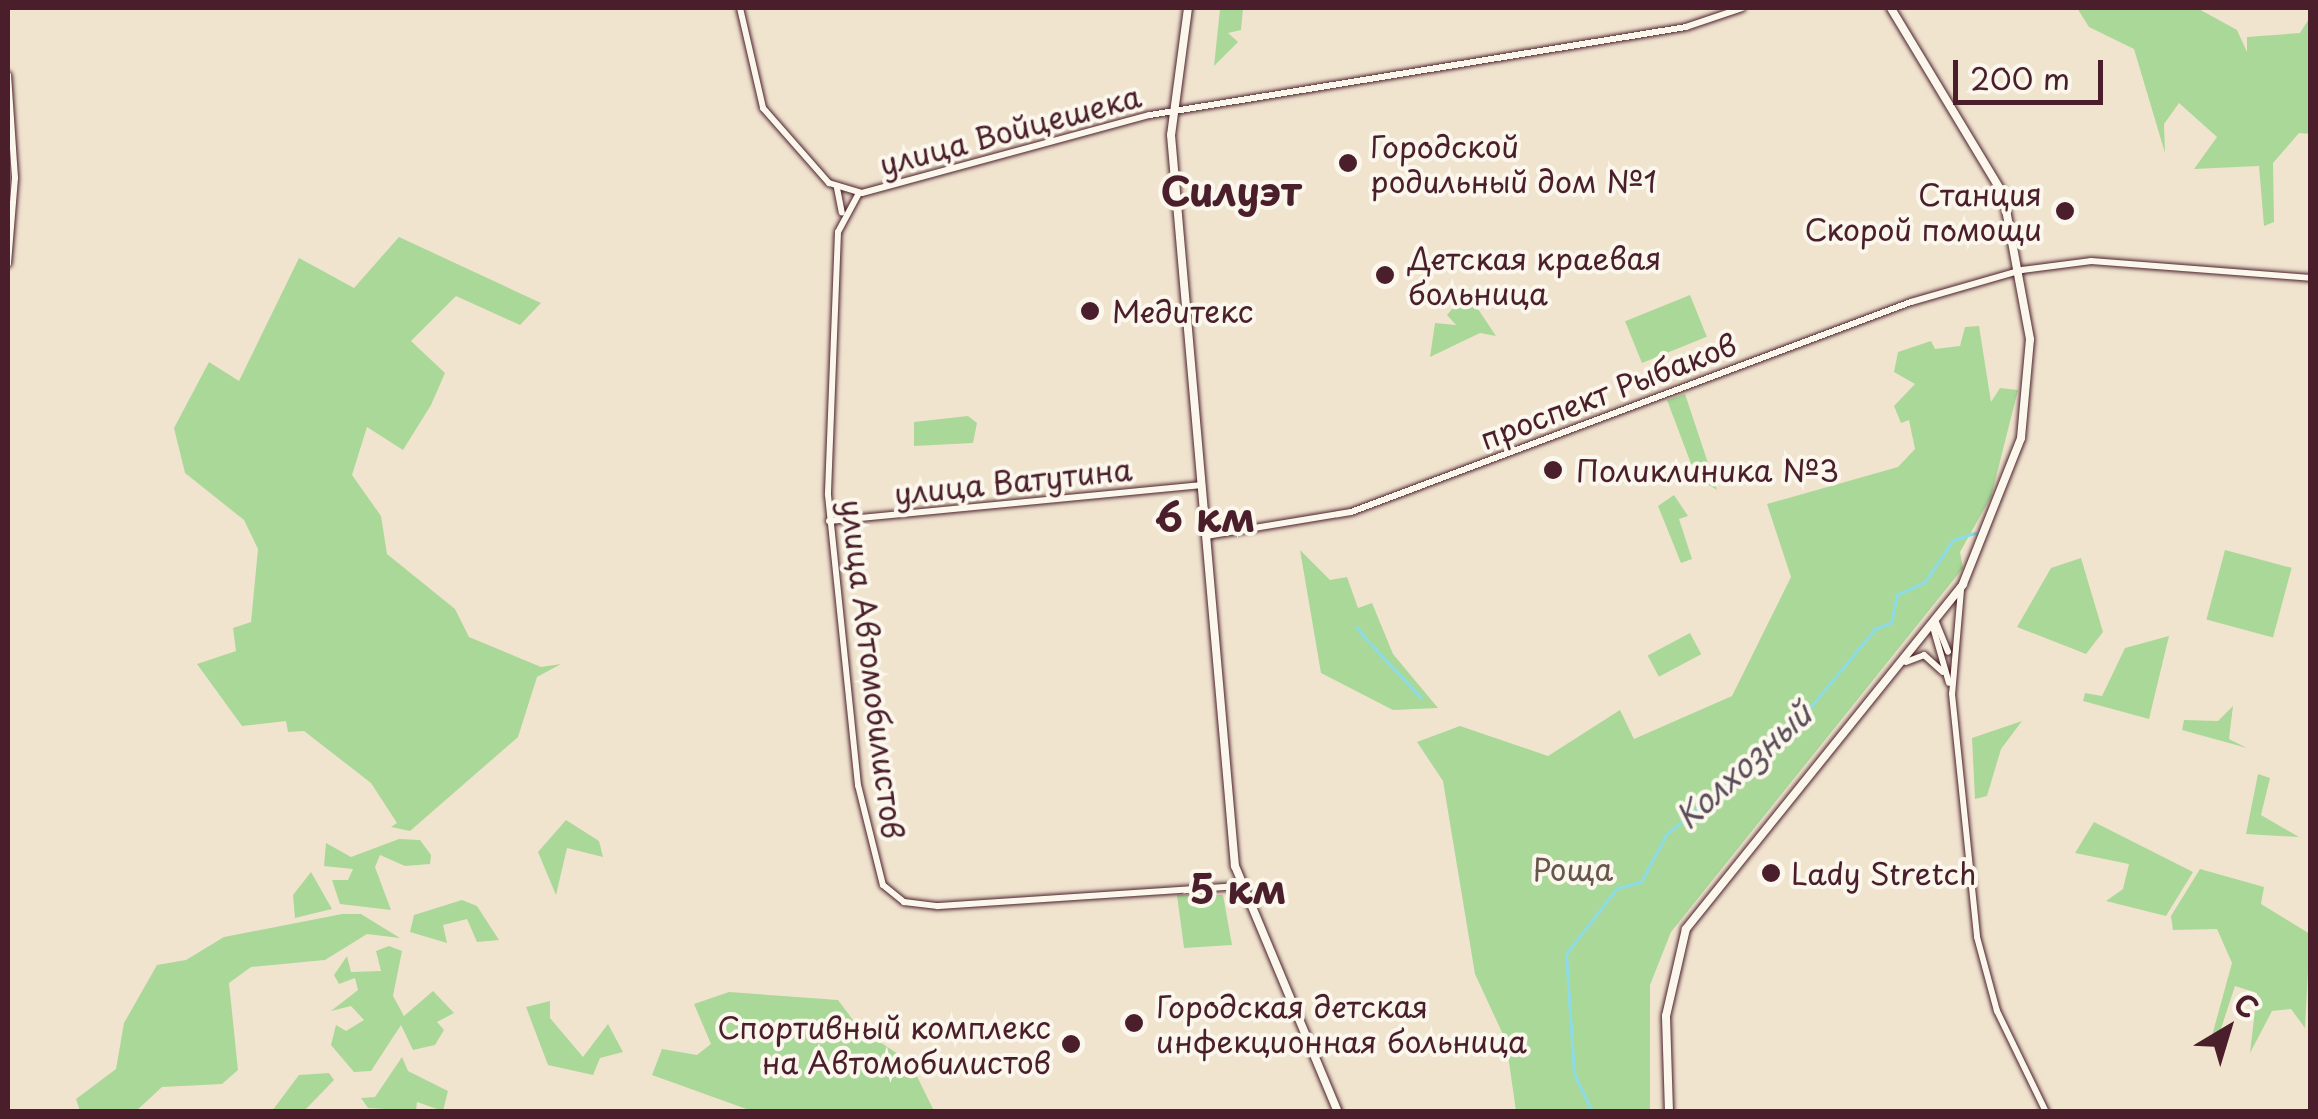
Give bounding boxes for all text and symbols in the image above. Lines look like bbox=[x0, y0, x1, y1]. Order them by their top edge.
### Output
scale bar bbox=[1958, 40, 2108, 102]
text: 200 m bbox=[1970, 55, 2070, 100]
street label: улица Войцешека bbox=[875, 78, 1145, 182]
place label: Городской родильный дом №1 bbox=[1370, 128, 1658, 198]
marker: Городской родильный дом №1 bbox=[1335, 150, 1361, 176]
district label: Силуэт bbox=[1160, 166, 1302, 214]
place label: Станция Скорой помощи bbox=[1803, 176, 2042, 246]
marker: Станция Скорой помощи bbox=[2052, 198, 2078, 224]
place label: Детская краевая больница bbox=[1408, 240, 1663, 310]
marker: Детская краевая больница bbox=[1372, 262, 1398, 288]
place label: Медитекс bbox=[1112, 293, 1253, 329]
marker: Медитекс bbox=[1077, 298, 1103, 324]
street label: проспект Рыбаков bbox=[1474, 325, 1742, 457]
street label: улица Ватутина bbox=[892, 451, 1134, 511]
place label: Поликлиника №3 bbox=[1576, 452, 1839, 488]
marker: Поликлиника №3 bbox=[1540, 457, 1566, 483]
district label: 6 км bbox=[1155, 492, 1255, 540]
street label: улица Автомобилистов bbox=[834, 497, 912, 841]
water label: Колхозный bbox=[1667, 694, 1819, 836]
park label: Роща bbox=[1533, 851, 1613, 887]
place label: Lady Stretch bbox=[1791, 855, 1976, 891]
marker: Lady Stretch bbox=[1760, 862, 1782, 884]
district label: 5 км bbox=[1189, 864, 1287, 912]
north arrow bbox=[2178, 979, 2278, 1079]
text: С bbox=[2225, 982, 2268, 1028]
place label: Городская детская инфекционная больница bbox=[1156, 988, 1526, 1058]
place label: Спортивный комплекс на Автомобилистов bbox=[717, 1009, 1051, 1080]
marker: Городская детская инфекционная больница bbox=[1121, 1010, 1147, 1036]
marker: Спортивный комплекс на Автомобилистов bbox=[1060, 1033, 1082, 1055]

